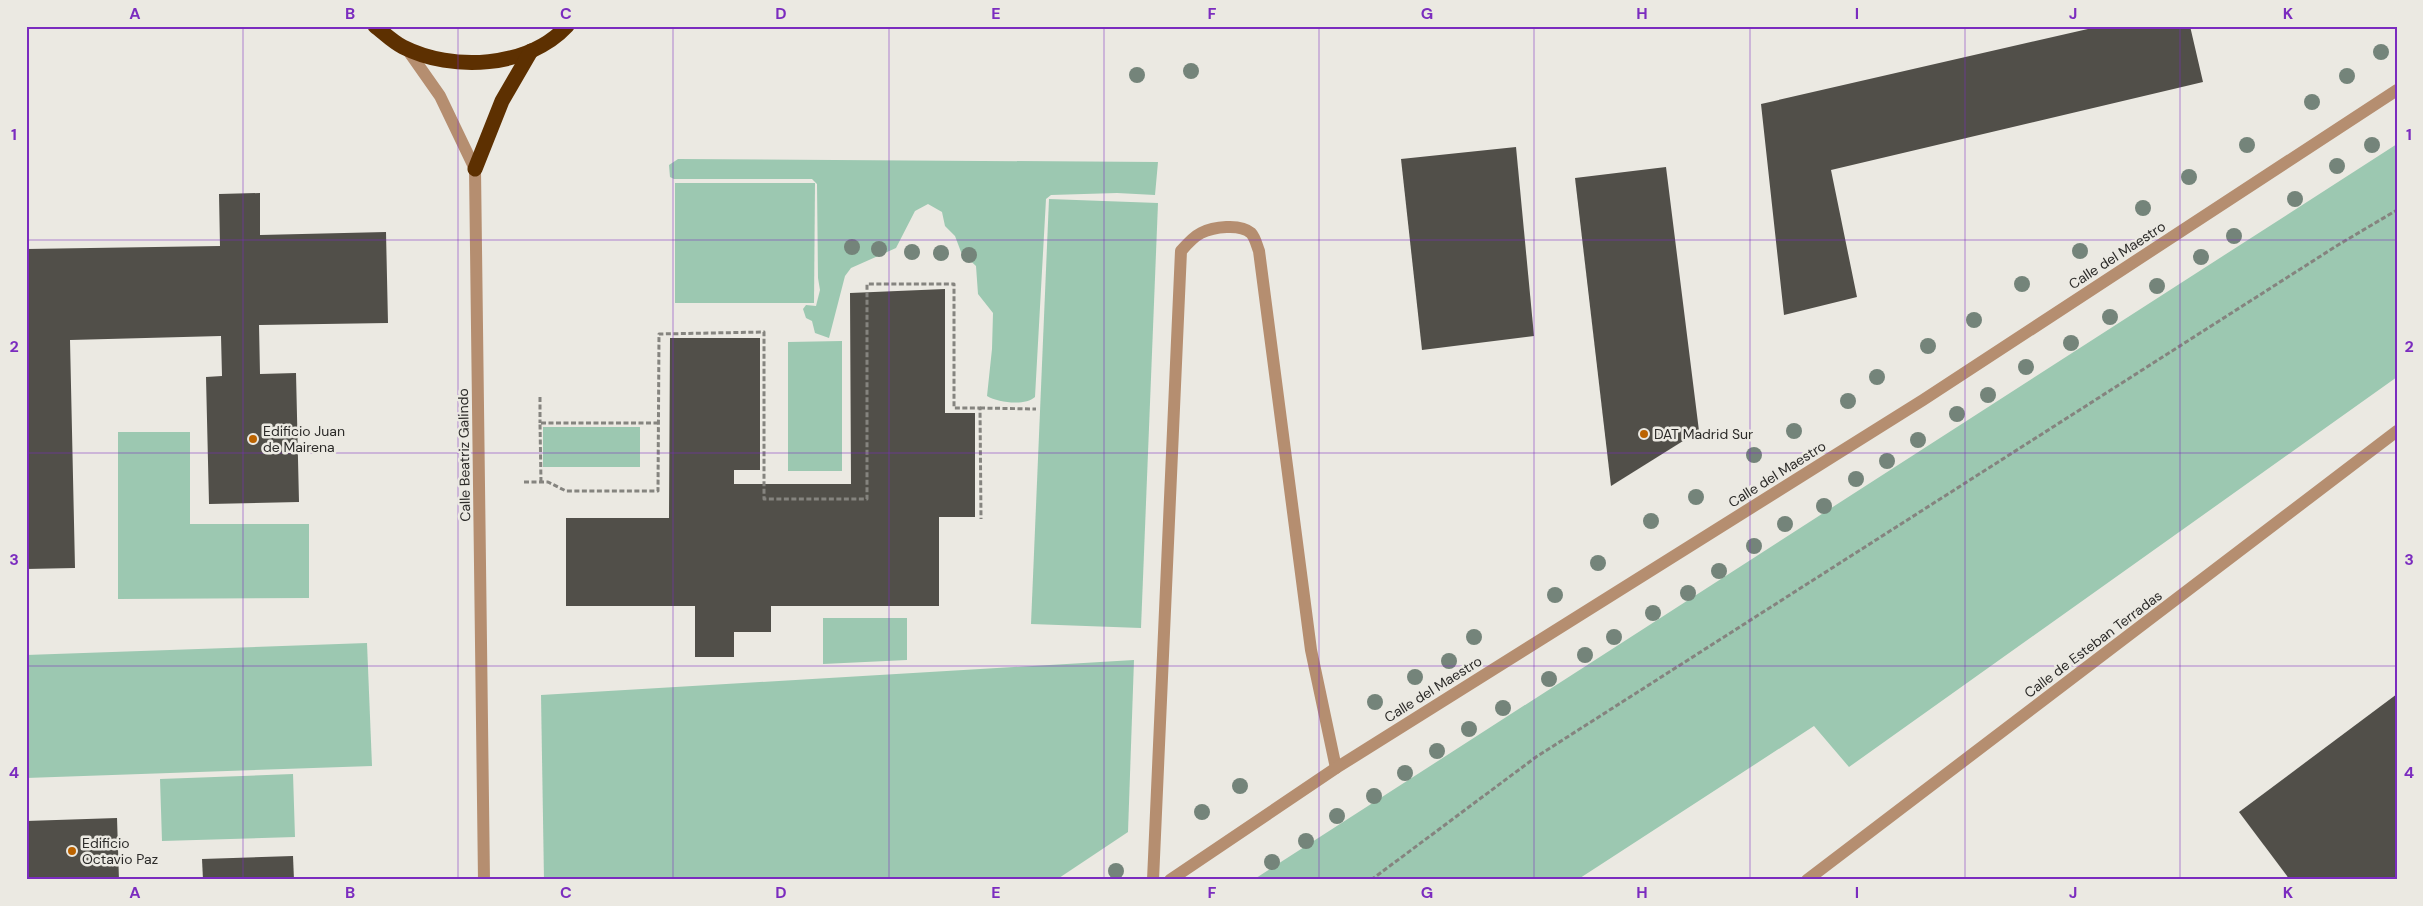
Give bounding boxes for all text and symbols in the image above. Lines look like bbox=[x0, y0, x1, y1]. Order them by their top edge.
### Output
text: A bbox=[129, 3, 141, 24]
text: B bbox=[345, 3, 355, 24]
text: C bbox=[560, 3, 572, 24]
text: D bbox=[775, 3, 787, 24]
text: E bbox=[991, 3, 1001, 24]
text: F bbox=[1208, 3, 1217, 24]
text: G bbox=[1421, 3, 1433, 24]
text: H bbox=[1636, 3, 1648, 24]
text: I bbox=[1855, 3, 1859, 24]
text: J bbox=[2069, 3, 2077, 24]
text: K bbox=[2283, 3, 2294, 24]
text: 1 bbox=[11, 124, 17, 145]
text: 1 bbox=[2406, 124, 2412, 145]
street label: Calle del Maestro bbox=[2065, 217, 2169, 293]
text: 2 bbox=[9, 336, 19, 357]
text: 2 bbox=[2404, 336, 2414, 357]
street label: Calle Beatriz Galindo bbox=[454, 388, 474, 522]
place label: Edificio Juan de Mairena bbox=[263, 422, 345, 456]
place label: DAT Madrid Sur bbox=[1654, 425, 1753, 443]
marker: DAT Madrid Sur bbox=[1638, 428, 1650, 440]
marker: Edificio Juan de Mairena bbox=[247, 433, 259, 445]
street label: Calle del Maestro bbox=[1725, 437, 1829, 511]
text: 3 bbox=[9, 549, 19, 570]
text: 3 bbox=[2404, 549, 2414, 570]
street label: Calle de Esteban Terradas bbox=[2020, 586, 2166, 702]
street label: Calle del Maestro bbox=[1381, 652, 1485, 726]
text: 4 bbox=[9, 762, 19, 783]
text: 4 bbox=[2404, 762, 2414, 783]
place label: Edificio Octavio Paz bbox=[82, 834, 158, 868]
marker: Edificio Octavio Paz bbox=[66, 845, 78, 857]
text: A bbox=[129, 882, 141, 903]
text: B bbox=[345, 882, 355, 903]
text: C bbox=[560, 882, 572, 903]
text: D bbox=[775, 882, 787, 903]
text: E bbox=[991, 882, 1001, 903]
text: F bbox=[1208, 882, 1217, 903]
text: G bbox=[1421, 882, 1433, 903]
text: H bbox=[1636, 882, 1648, 903]
text: I bbox=[1855, 882, 1859, 903]
text: J bbox=[2069, 882, 2077, 903]
text: K bbox=[2283, 882, 2294, 903]

